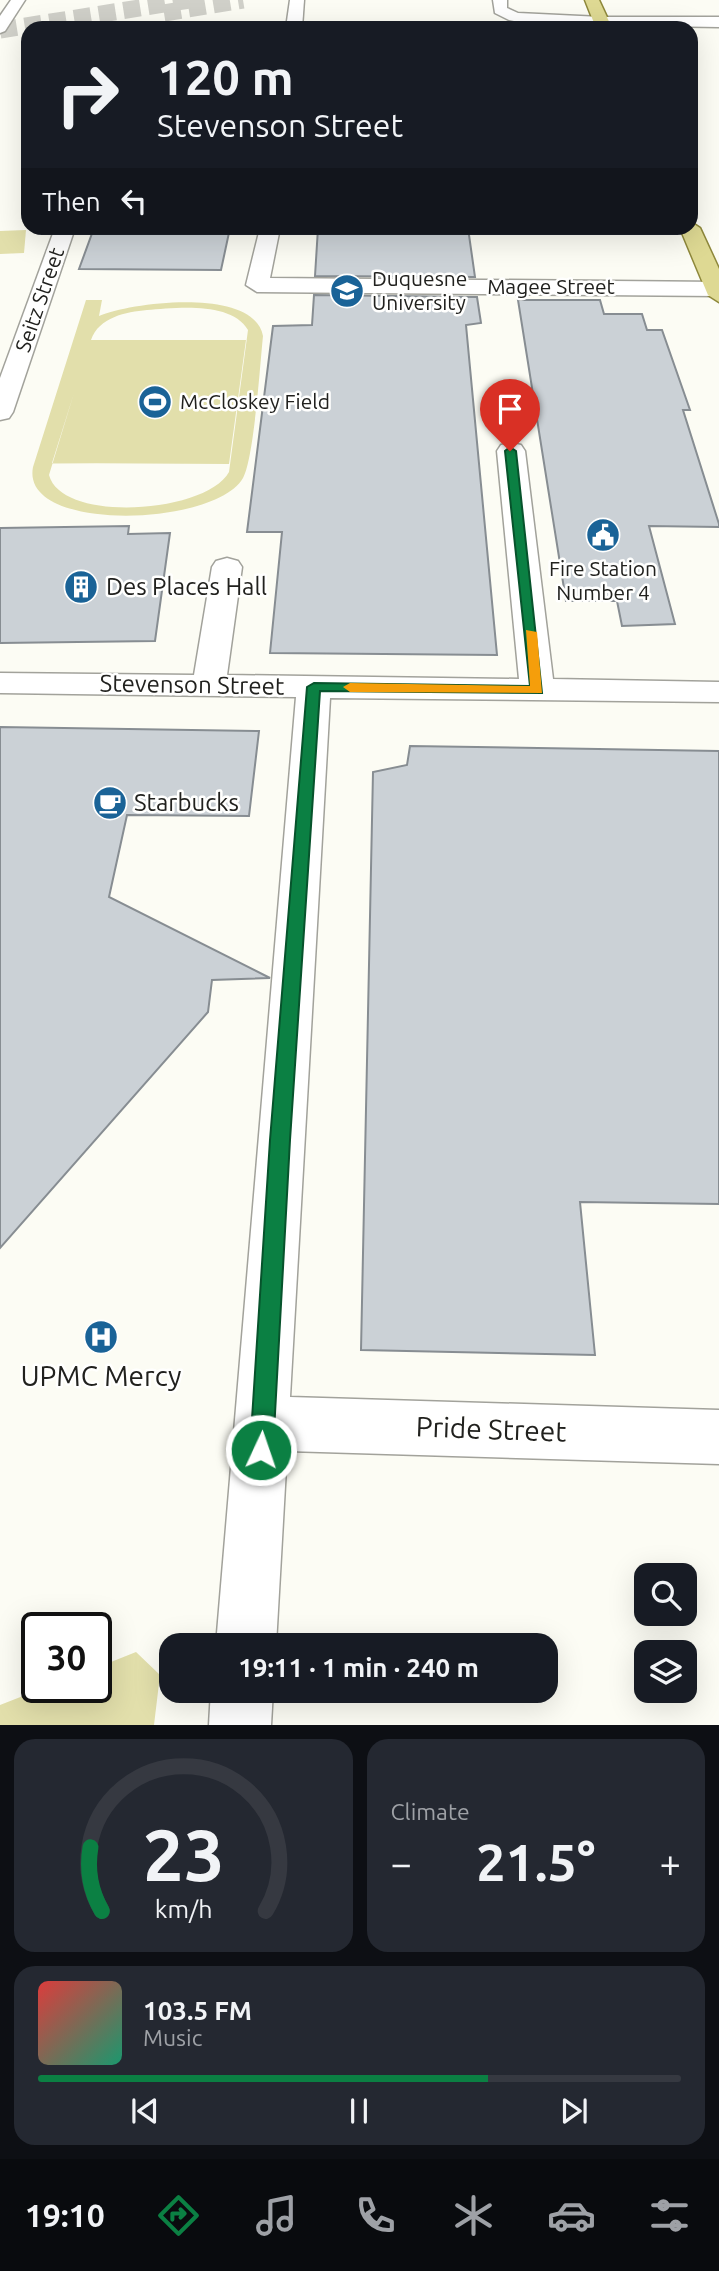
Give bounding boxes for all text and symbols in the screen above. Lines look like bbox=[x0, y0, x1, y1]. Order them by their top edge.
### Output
icon: right bbox=[42, 49, 133, 140]
text: 120 m bbox=[157, 49, 294, 104]
text: Stevenson Street bbox=[157, 107, 403, 143]
icon: left bbox=[115, 182, 153, 220]
text: Then bbox=[42, 187, 101, 216]
street label: Seitz Street bbox=[10, 244, 68, 355]
place label: Duquesne University bbox=[372, 266, 467, 314]
school or university icon: Duquesne University bbox=[328, 272, 366, 310]
street label: Magee Street bbox=[487, 274, 615, 298]
pin bbox=[480, 379, 540, 451]
sports icon: McCloskey Field bbox=[136, 383, 174, 421]
place label: McCloskey Field bbox=[180, 389, 330, 413]
icon: arrive bbox=[491, 390, 529, 428]
public building icon: Fire Station Number 4 bbox=[584, 516, 622, 554]
place label: Fire Station Number 4 bbox=[549, 556, 657, 604]
building icon: Des Places Hall bbox=[62, 568, 100, 606]
place label: Des Places Hall bbox=[106, 573, 267, 600]
street label: Stevenson Street bbox=[100, 669, 285, 700]
cafe icon: Starbucks bbox=[91, 784, 129, 822]
place label: Starbucks bbox=[134, 789, 239, 816]
hospital icon: UPMC Mercy bbox=[82, 1318, 120, 1356]
place label: UPMC Mercy bbox=[21, 1360, 181, 1391]
street label: Pride Street bbox=[415, 1410, 567, 1447]
position arrow bbox=[224, 1413, 298, 1487]
map controls bbox=[634, 1563, 697, 1703]
button: search bbox=[634, 1563, 697, 1626]
speed limit sign: 30 bbox=[21, 1612, 112, 1703]
button: layers bbox=[634, 1640, 697, 1703]
text: 19:11 · 1 min · 240 m bbox=[238, 1653, 479, 1682]
text: Climate bbox=[391, 1799, 470, 1824]
text: 23 bbox=[142, 1814, 224, 1896]
text: 21.5° bbox=[476, 1833, 595, 1891]
text: − bbox=[391, 1842, 412, 1884]
text: + bbox=[660, 1842, 681, 1884]
text: km/h bbox=[154, 1895, 212, 1923]
text: 103.5 FM bbox=[143, 1996, 252, 2025]
text: Music bbox=[143, 2025, 202, 2050]
icon: previous bbox=[126, 2092, 164, 2130]
icon: pause bbox=[340, 2092, 378, 2130]
icon: next bbox=[555, 2092, 593, 2130]
icon: directions bbox=[154, 2191, 203, 2240]
icon: music bbox=[252, 2191, 301, 2240]
icon: phone bbox=[351, 2191, 400, 2240]
icon: climate bbox=[449, 2191, 498, 2240]
icon: car bbox=[547, 2191, 596, 2240]
icon: filters bbox=[645, 2191, 694, 2240]
text: 19:10 bbox=[25, 2197, 105, 2233]

